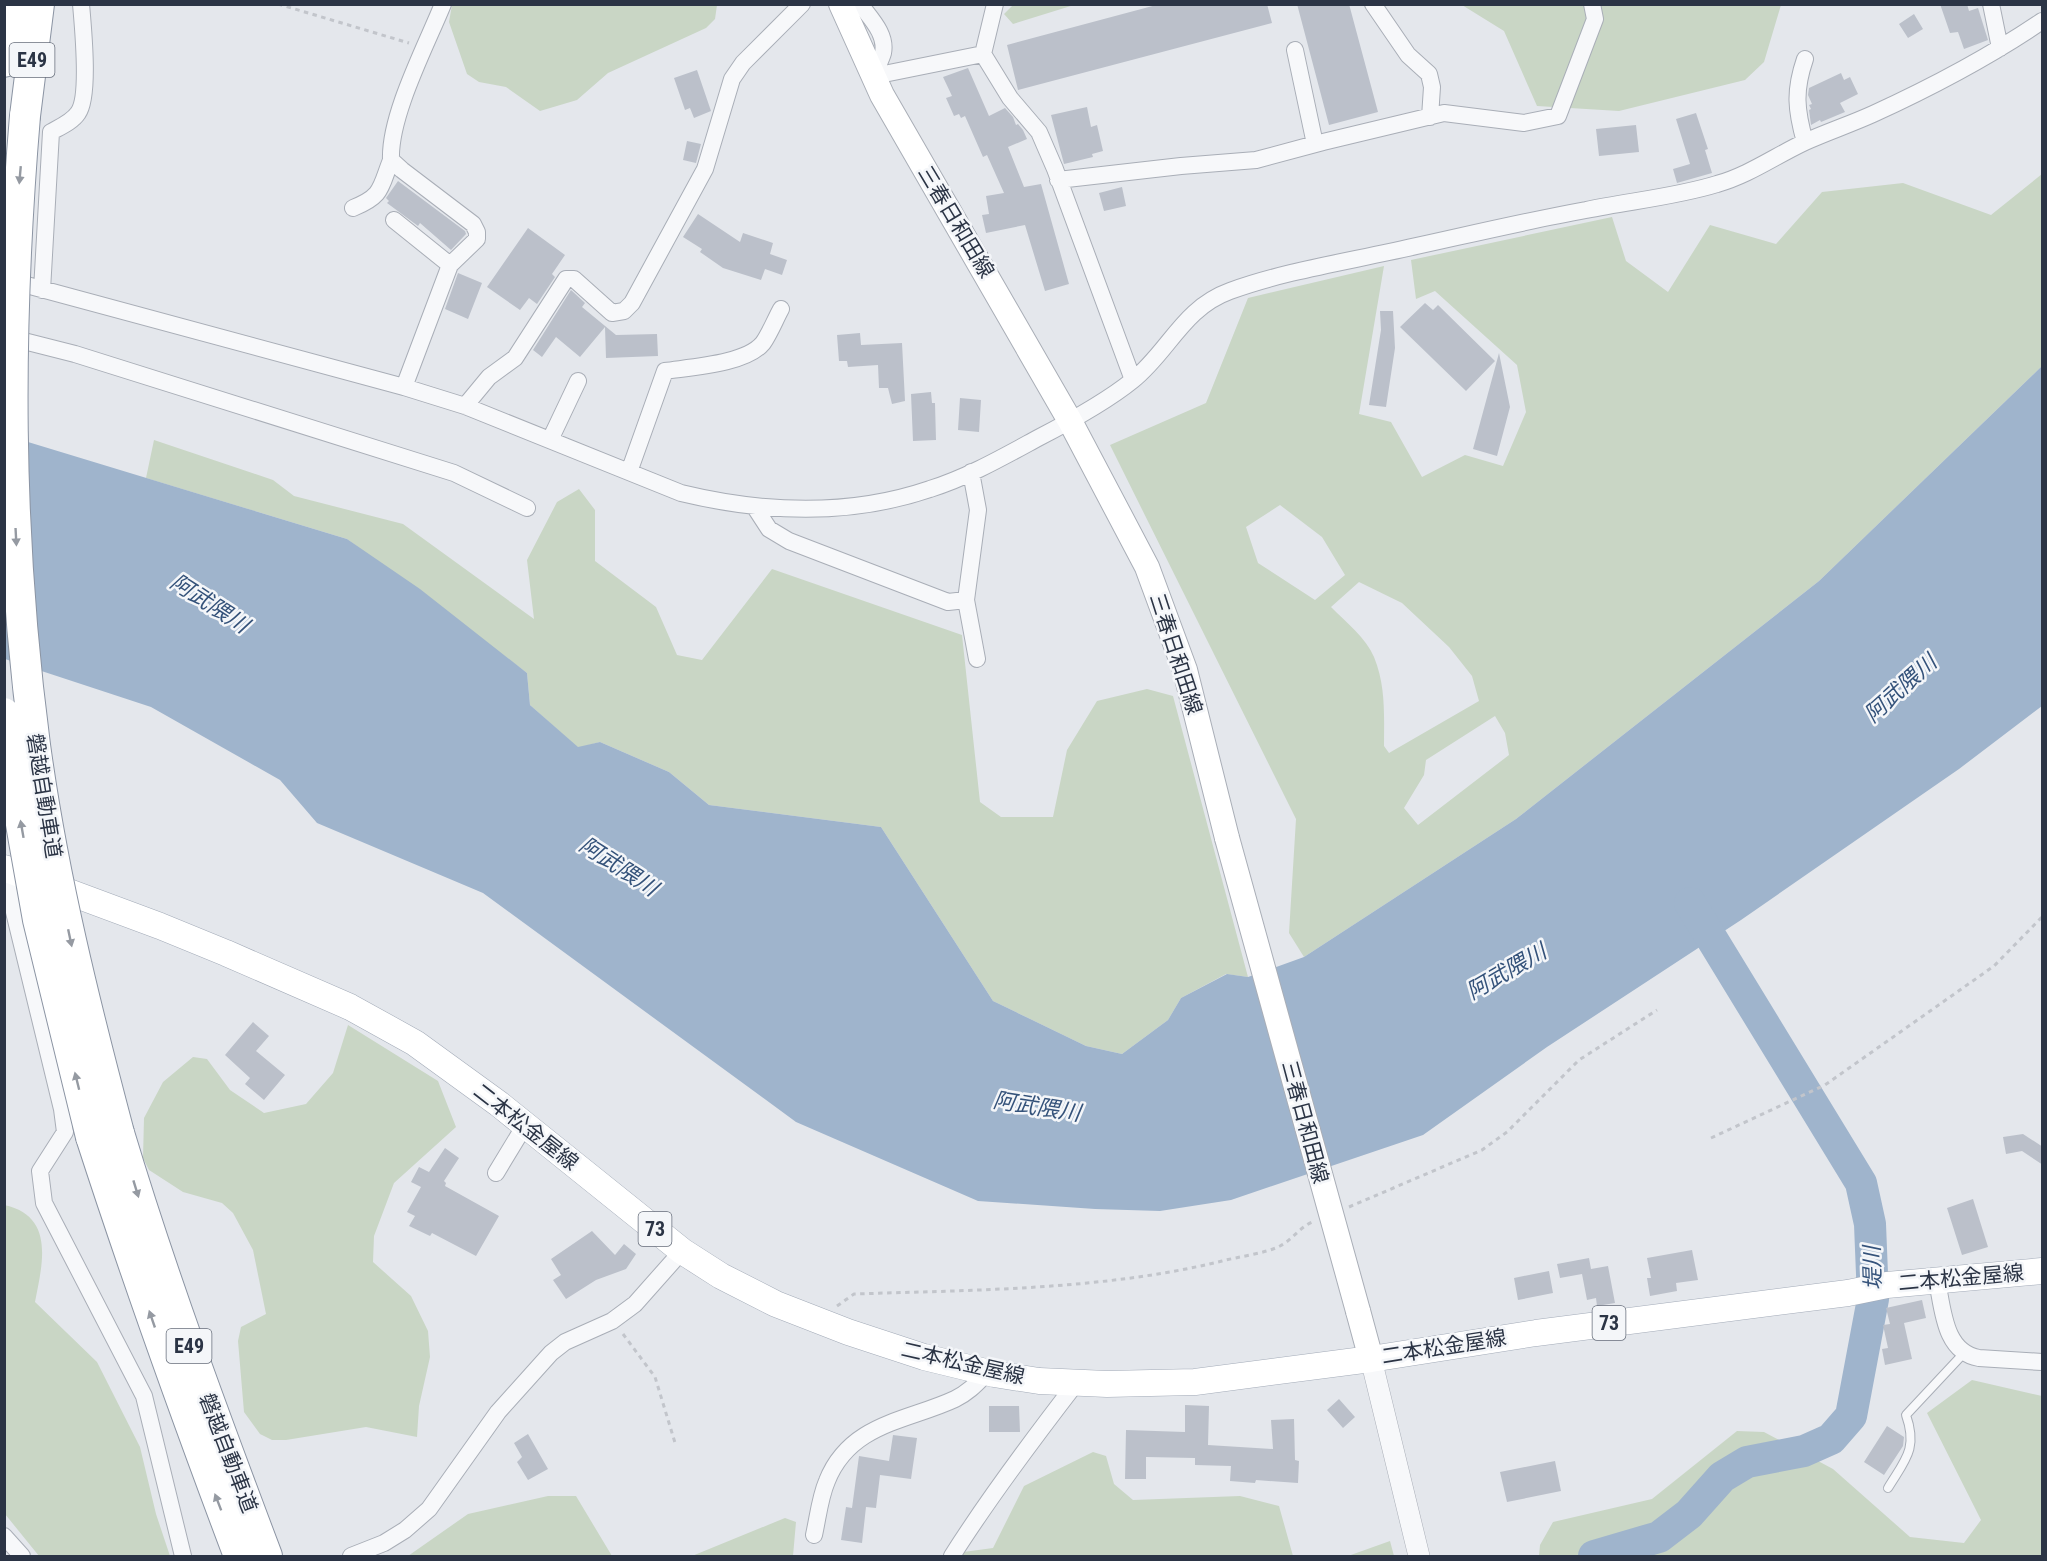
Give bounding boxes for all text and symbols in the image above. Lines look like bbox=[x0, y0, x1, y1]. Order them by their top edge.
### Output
road number: E49 bbox=[9, 43, 54, 77]
street label: 三春日和田線 bbox=[913, 162, 999, 282]
one-way arrow bbox=[15, 165, 25, 184]
one-way arrow bbox=[11, 528, 20, 547]
water label: 阿武隈川 bbox=[166, 569, 255, 639]
street label: 三春日和田線 bbox=[1145, 590, 1207, 718]
water label: 阿武隈川 bbox=[1859, 648, 1943, 727]
street label: 磐越自動車道 bbox=[22, 732, 66, 860]
one-way arrow bbox=[17, 819, 26, 838]
water label: 阿武隈川 bbox=[575, 832, 664, 902]
one-way arrow bbox=[66, 929, 75, 948]
water label: 阿武隈川 bbox=[1462, 938, 1552, 1004]
street label: 三春日和田線 bbox=[1277, 1058, 1333, 1186]
one-way arrow bbox=[72, 1071, 82, 1090]
street label: 二本松金屋線 bbox=[469, 1079, 583, 1175]
water label: 阿武隈川 bbox=[992, 1087, 1084, 1126]
one-way arrow bbox=[132, 1180, 141, 1198]
road number: 73 bbox=[638, 1212, 672, 1246]
water label: 堤川 bbox=[1859, 1244, 1886, 1290]
street label: 二本松金屋線 bbox=[1897, 1261, 2025, 1295]
road number: 73 bbox=[1592, 1306, 1626, 1340]
one-way arrow bbox=[146, 1309, 156, 1327]
street label: 二本松金屋線 bbox=[1380, 1325, 1508, 1369]
road number: E49 bbox=[166, 1329, 212, 1363]
street label: 二本松金屋線 bbox=[899, 1337, 1027, 1389]
street label: 磐越自動車道 bbox=[194, 1390, 262, 1516]
one-way arrow bbox=[213, 1493, 223, 1511]

